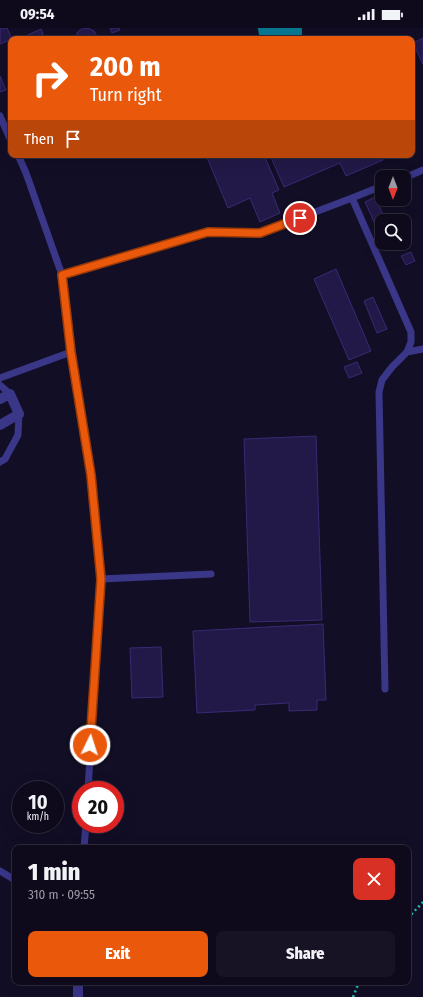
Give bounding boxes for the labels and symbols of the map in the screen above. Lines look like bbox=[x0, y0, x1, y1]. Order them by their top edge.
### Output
north arrow bbox=[375, 170, 411, 206]
pin bbox=[283, 201, 317, 235]
position arrow bbox=[69, 724, 111, 766]
speed limit sign: 20 bbox=[72, 781, 124, 833]

